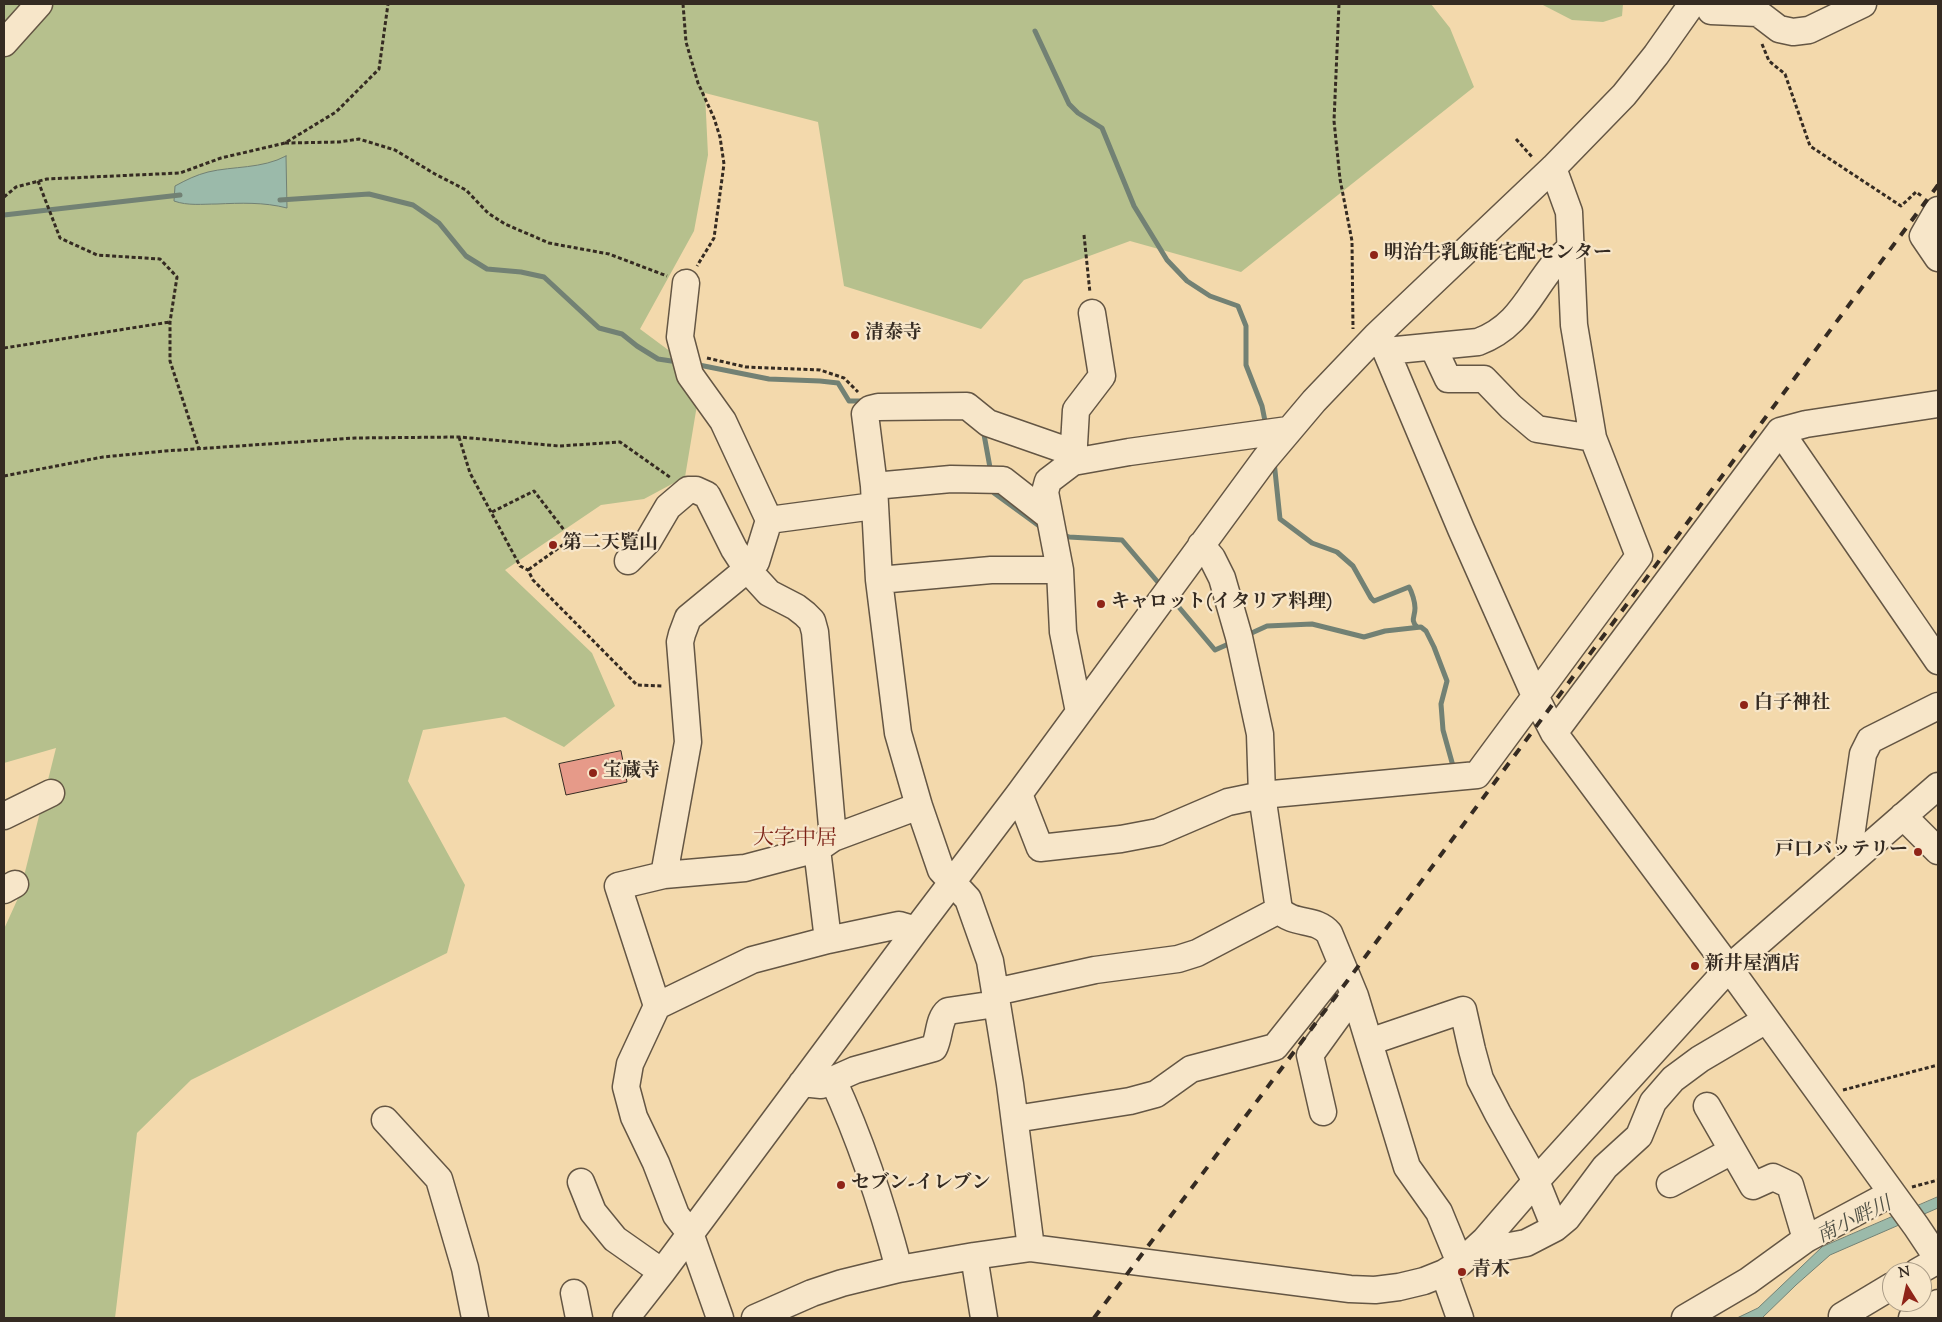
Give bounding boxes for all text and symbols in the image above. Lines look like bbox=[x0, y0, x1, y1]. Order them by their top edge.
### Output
place label: 明治牛乳飯能宅配センター bbox=[1384, 244, 1612, 266]
marker: 明治牛乳飯能宅配センター bbox=[1368, 249, 1380, 261]
place label: 清泰寺 bbox=[865, 324, 922, 346]
marker: 清泰寺 bbox=[849, 329, 861, 341]
place label: 第二天覧山 bbox=[563, 534, 658, 556]
marker: 第二天覧山 bbox=[547, 539, 559, 551]
place label: キャロット(イタリア料理) bbox=[1111, 593, 1332, 615]
marker: キャロット(イタリア料理) bbox=[1095, 598, 1107, 610]
place label: 白子神社 bbox=[1754, 694, 1830, 716]
marker: 白子神社 bbox=[1738, 699, 1750, 711]
place label: 宝蔵寺 bbox=[603, 762, 660, 784]
marker: 宝蔵寺 bbox=[587, 767, 599, 779]
district label: 大字中居 bbox=[753, 827, 837, 853]
place label: 戸口バッテリー bbox=[1775, 841, 1908, 863]
marker: 戸口バッテリー bbox=[1912, 846, 1924, 858]
place label: 新井屋酒店 bbox=[1705, 955, 1800, 977]
marker: 新井屋酒店 bbox=[1689, 960, 1701, 972]
place label: セブン-イレブン bbox=[851, 1174, 990, 1196]
marker: セブン-イレブン bbox=[835, 1179, 847, 1191]
water label: 南小畔川 bbox=[1814, 1194, 1896, 1250]
place label: 青木 bbox=[1472, 1261, 1510, 1283]
north arrow bbox=[1882, 1262, 1932, 1312]
text: N bbox=[1897, 1262, 1912, 1284]
marker: 青木 bbox=[1456, 1266, 1468, 1278]

